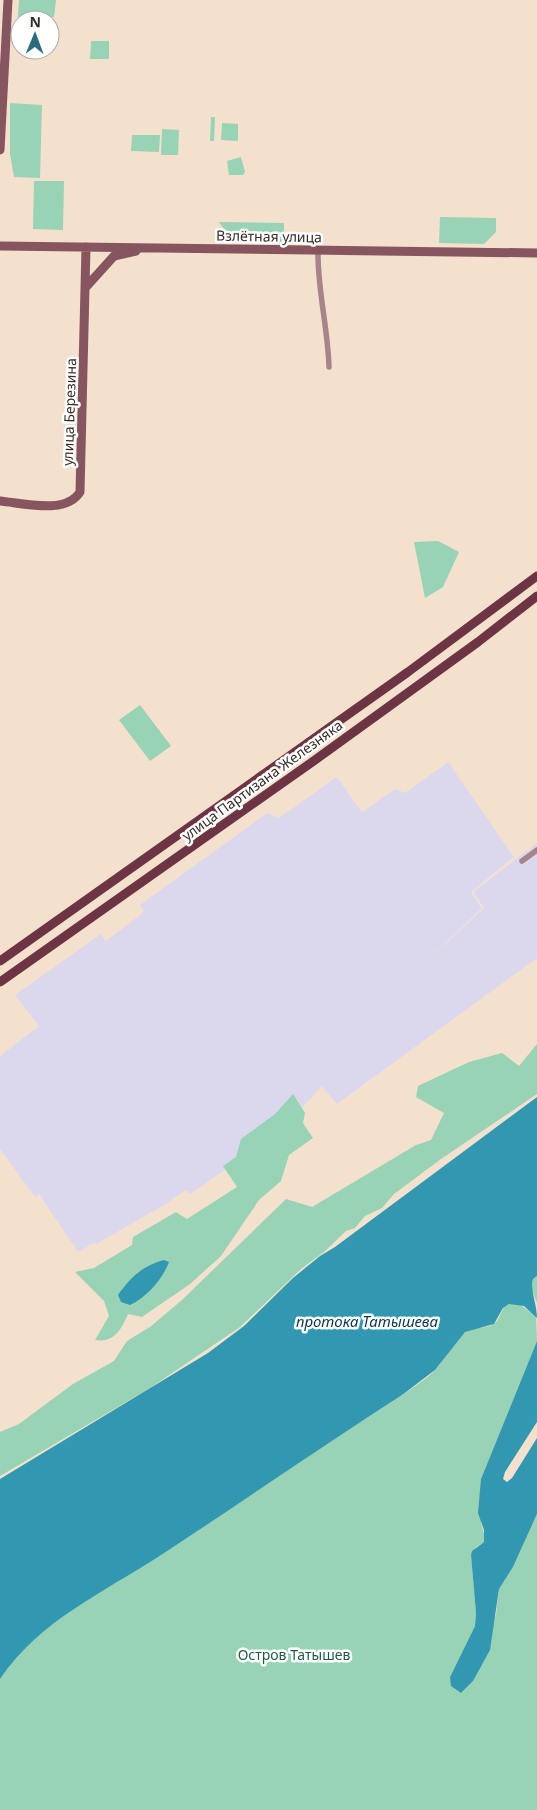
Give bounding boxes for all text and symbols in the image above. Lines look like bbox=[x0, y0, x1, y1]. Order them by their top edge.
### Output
north arrow bbox=[10, 10, 60, 60]
text: N bbox=[29, 12, 41, 31]
street label: Взлётная улица bbox=[216, 226, 322, 246]
street label: улица Березина bbox=[58, 358, 80, 466]
street label: улица Партизана Железняка bbox=[178, 715, 346, 845]
water label: протока Татышева bbox=[296, 1311, 439, 1331]
park label: Остров Татышев bbox=[238, 1645, 350, 1664]

